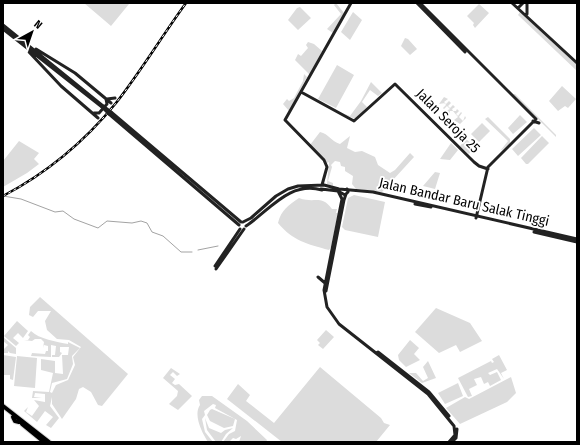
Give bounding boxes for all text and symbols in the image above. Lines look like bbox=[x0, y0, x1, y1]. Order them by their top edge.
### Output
north arrow bbox=[12, 12, 52, 52]
text: N bbox=[31, 18, 45, 32]
street label: Jalan Seroja 25 bbox=[412, 85, 484, 157]
street label: Jalan Bandar Baru Salak Tinggi bbox=[377, 174, 551, 230]

